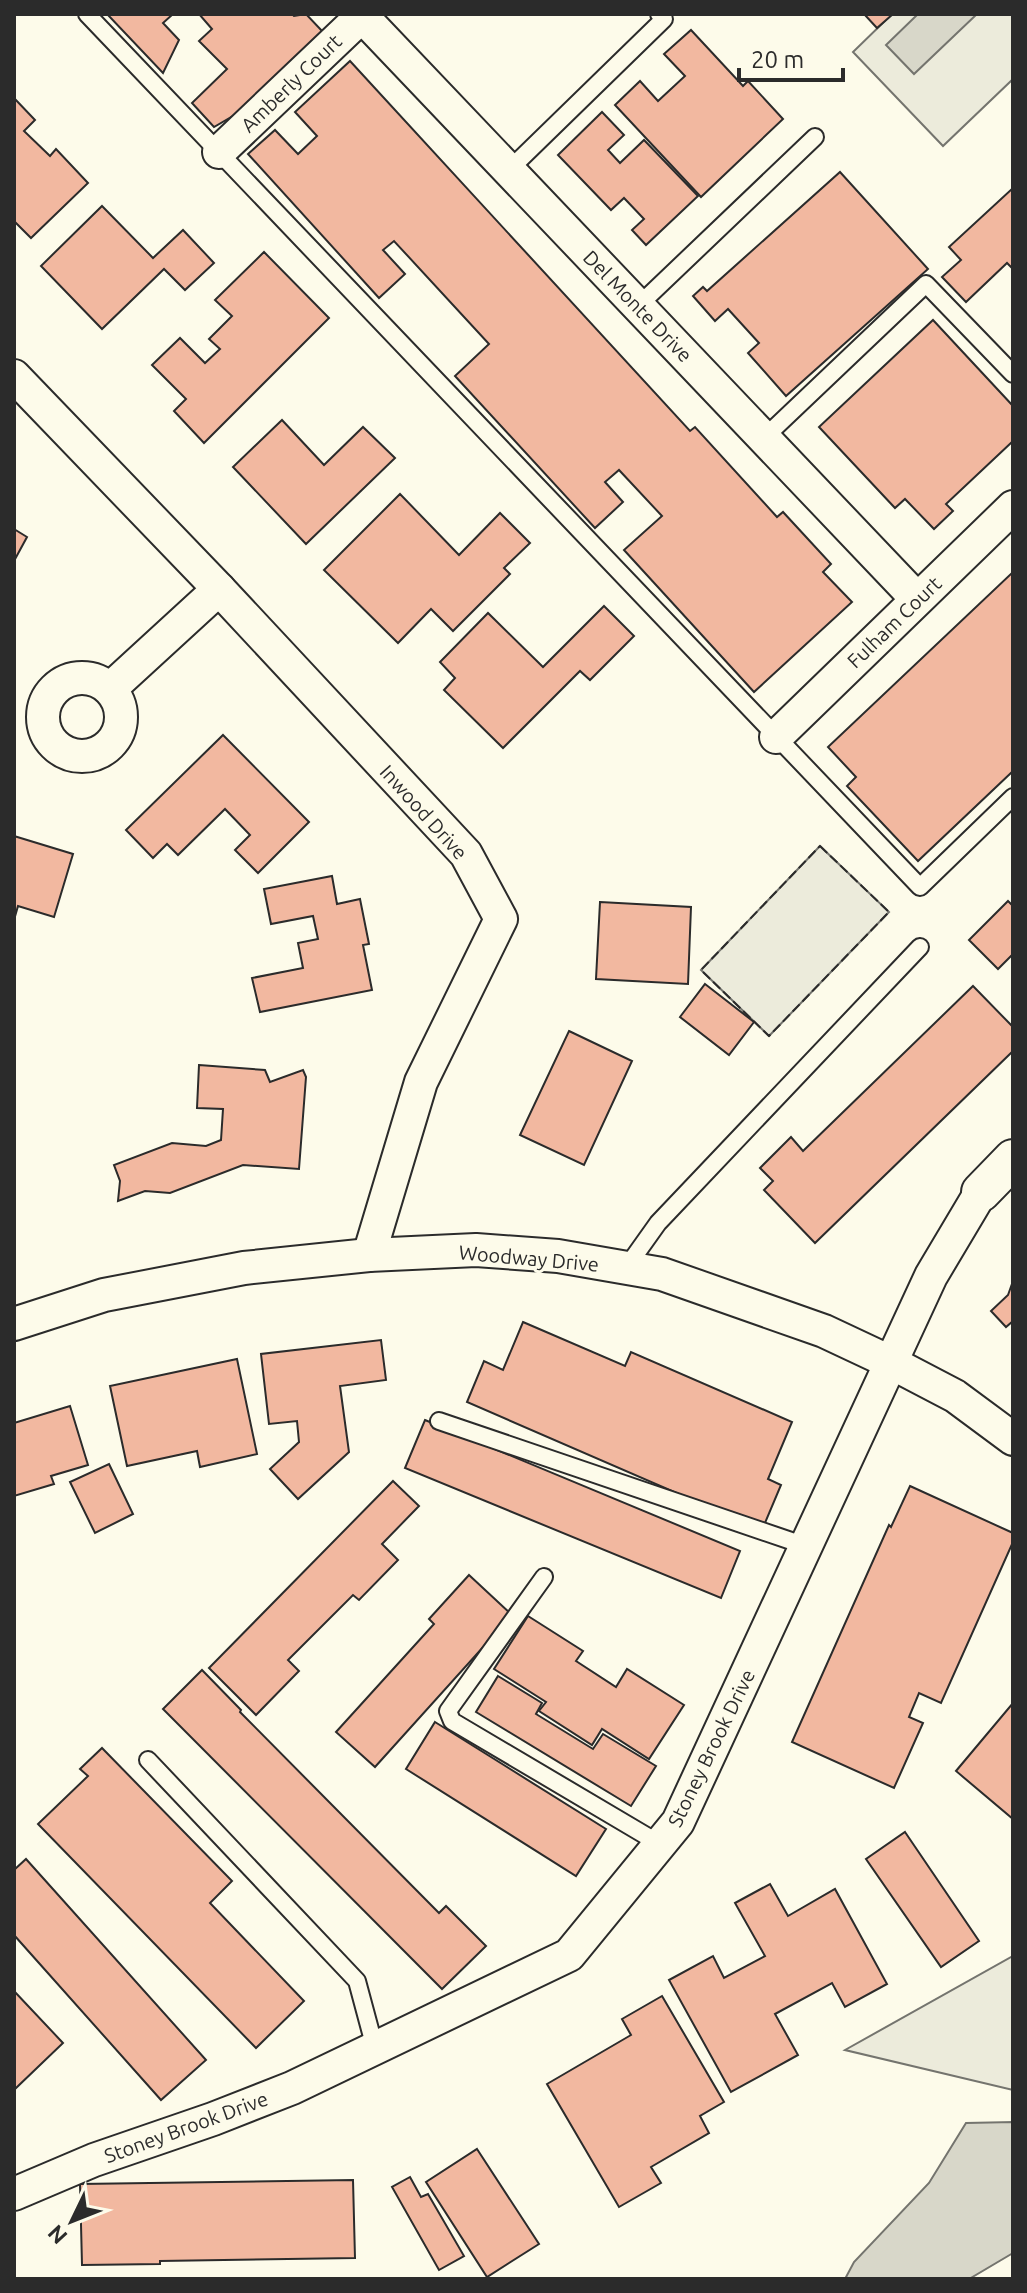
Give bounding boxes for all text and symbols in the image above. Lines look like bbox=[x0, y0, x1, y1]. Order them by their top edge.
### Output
street label: Amberly Court bbox=[236, 29, 346, 137]
scale bar bbox=[739, 32, 843, 82]
text: 20 m bbox=[751, 46, 804, 73]
street label: Del Monte Drive bbox=[579, 245, 697, 367]
street label: Fulham Court bbox=[842, 572, 946, 672]
street label: Inwood Drive bbox=[376, 760, 472, 864]
street label: Woodway Drive bbox=[458, 1240, 600, 1276]
street label: Stoney Brook Drive bbox=[663, 1666, 759, 1830]
street label: Stoney Brook Drive bbox=[101, 2087, 271, 2167]
north arrow bbox=[32, 2181, 112, 2261]
text: N bbox=[42, 2220, 72, 2250]

